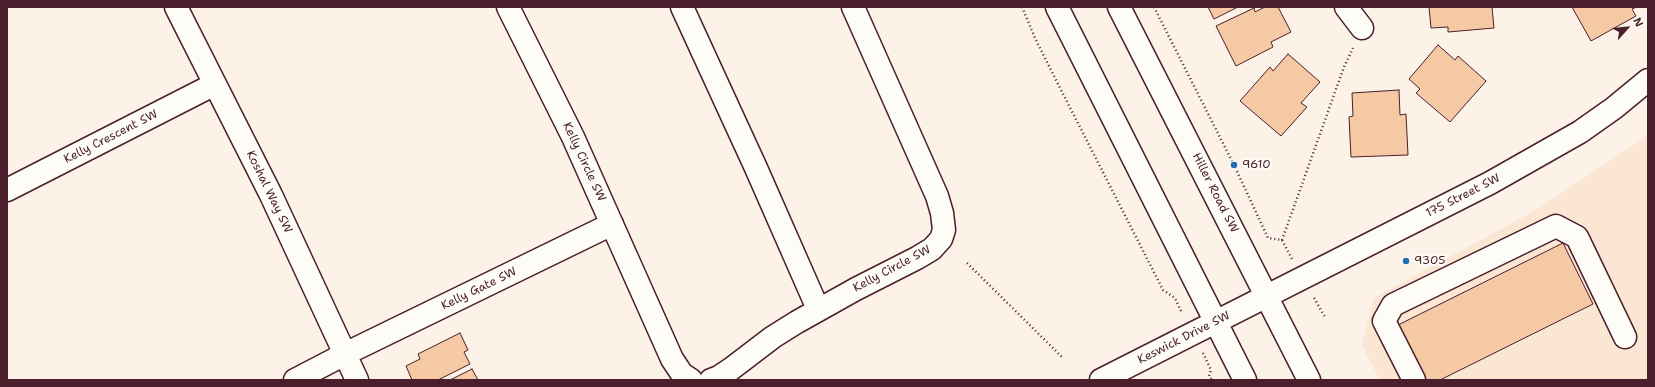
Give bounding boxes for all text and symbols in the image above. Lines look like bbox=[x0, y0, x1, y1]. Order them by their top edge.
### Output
north arrow bbox=[1607, 8, 1647, 48]
text: N bbox=[1629, 15, 1647, 30]
street label: Kelly Crescent SW bbox=[62, 107, 160, 167]
street label: Kelly Circle SW bbox=[559, 120, 609, 204]
street label: Koshal Way SW bbox=[243, 148, 295, 236]
street label: Hiller Road SW bbox=[1189, 151, 1241, 235]
place label: 9610 bbox=[1242, 158, 1271, 172]
marker: 9610 bbox=[1229, 160, 1239, 170]
street label: 175 Street SW bbox=[1424, 171, 1502, 221]
street label: Kelly Circle SW bbox=[851, 243, 933, 295]
place label: 9305 bbox=[1414, 254, 1446, 268]
marker: 9305 bbox=[1401, 256, 1411, 266]
street label: Kelly Gate SW bbox=[439, 265, 519, 313]
street label: Keswick Drive SW bbox=[1135, 309, 1233, 367]

